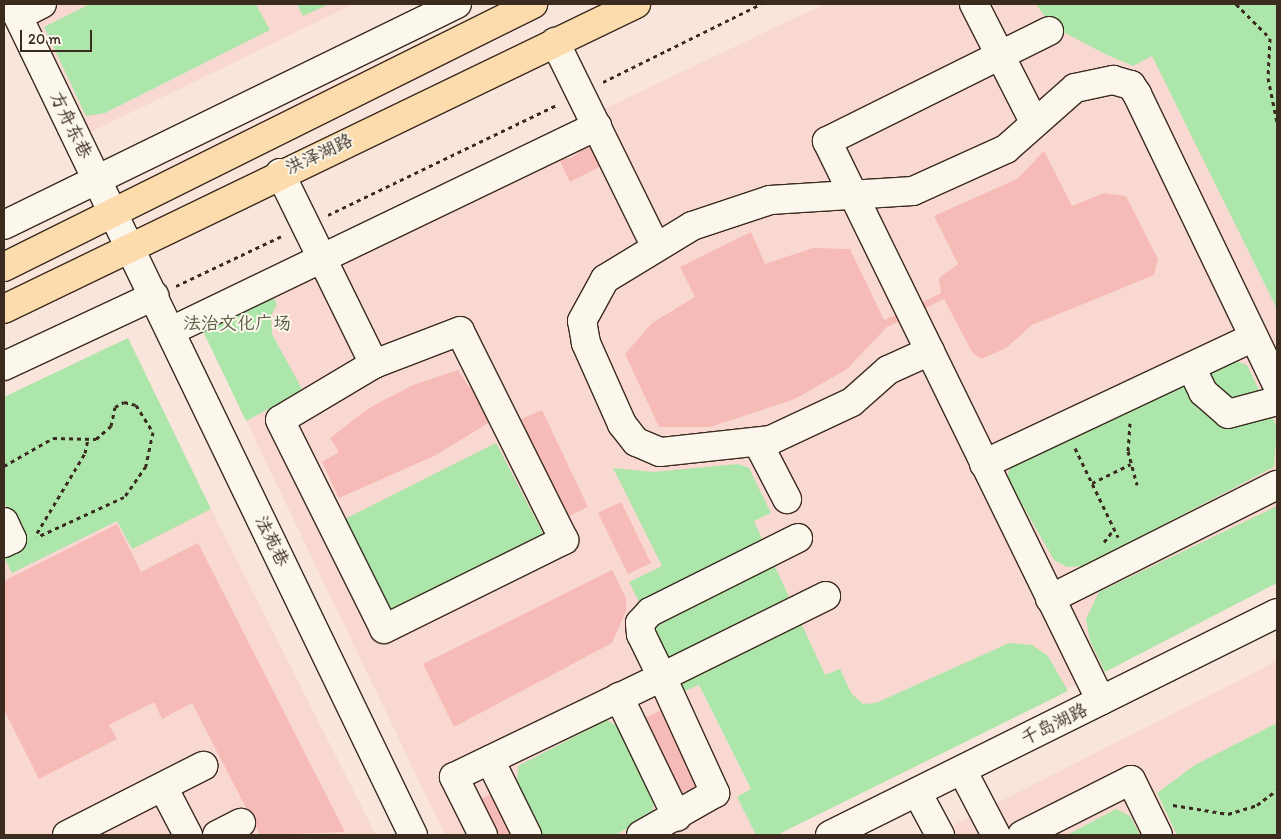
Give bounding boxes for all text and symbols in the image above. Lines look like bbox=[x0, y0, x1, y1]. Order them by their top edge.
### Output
scale bar bbox=[22, 20, 95, 52]
text: 20 m bbox=[28, 30, 61, 48]
street label: 方舟东巷 bbox=[46, 88, 96, 162]
street label: 洪泽湖路 bbox=[282, 129, 356, 179]
park label: 法治文化广场 bbox=[183, 312, 291, 334]
street label: 法苑巷 bbox=[250, 512, 294, 570]
street label: 千岛湖路 bbox=[1017, 699, 1091, 749]

